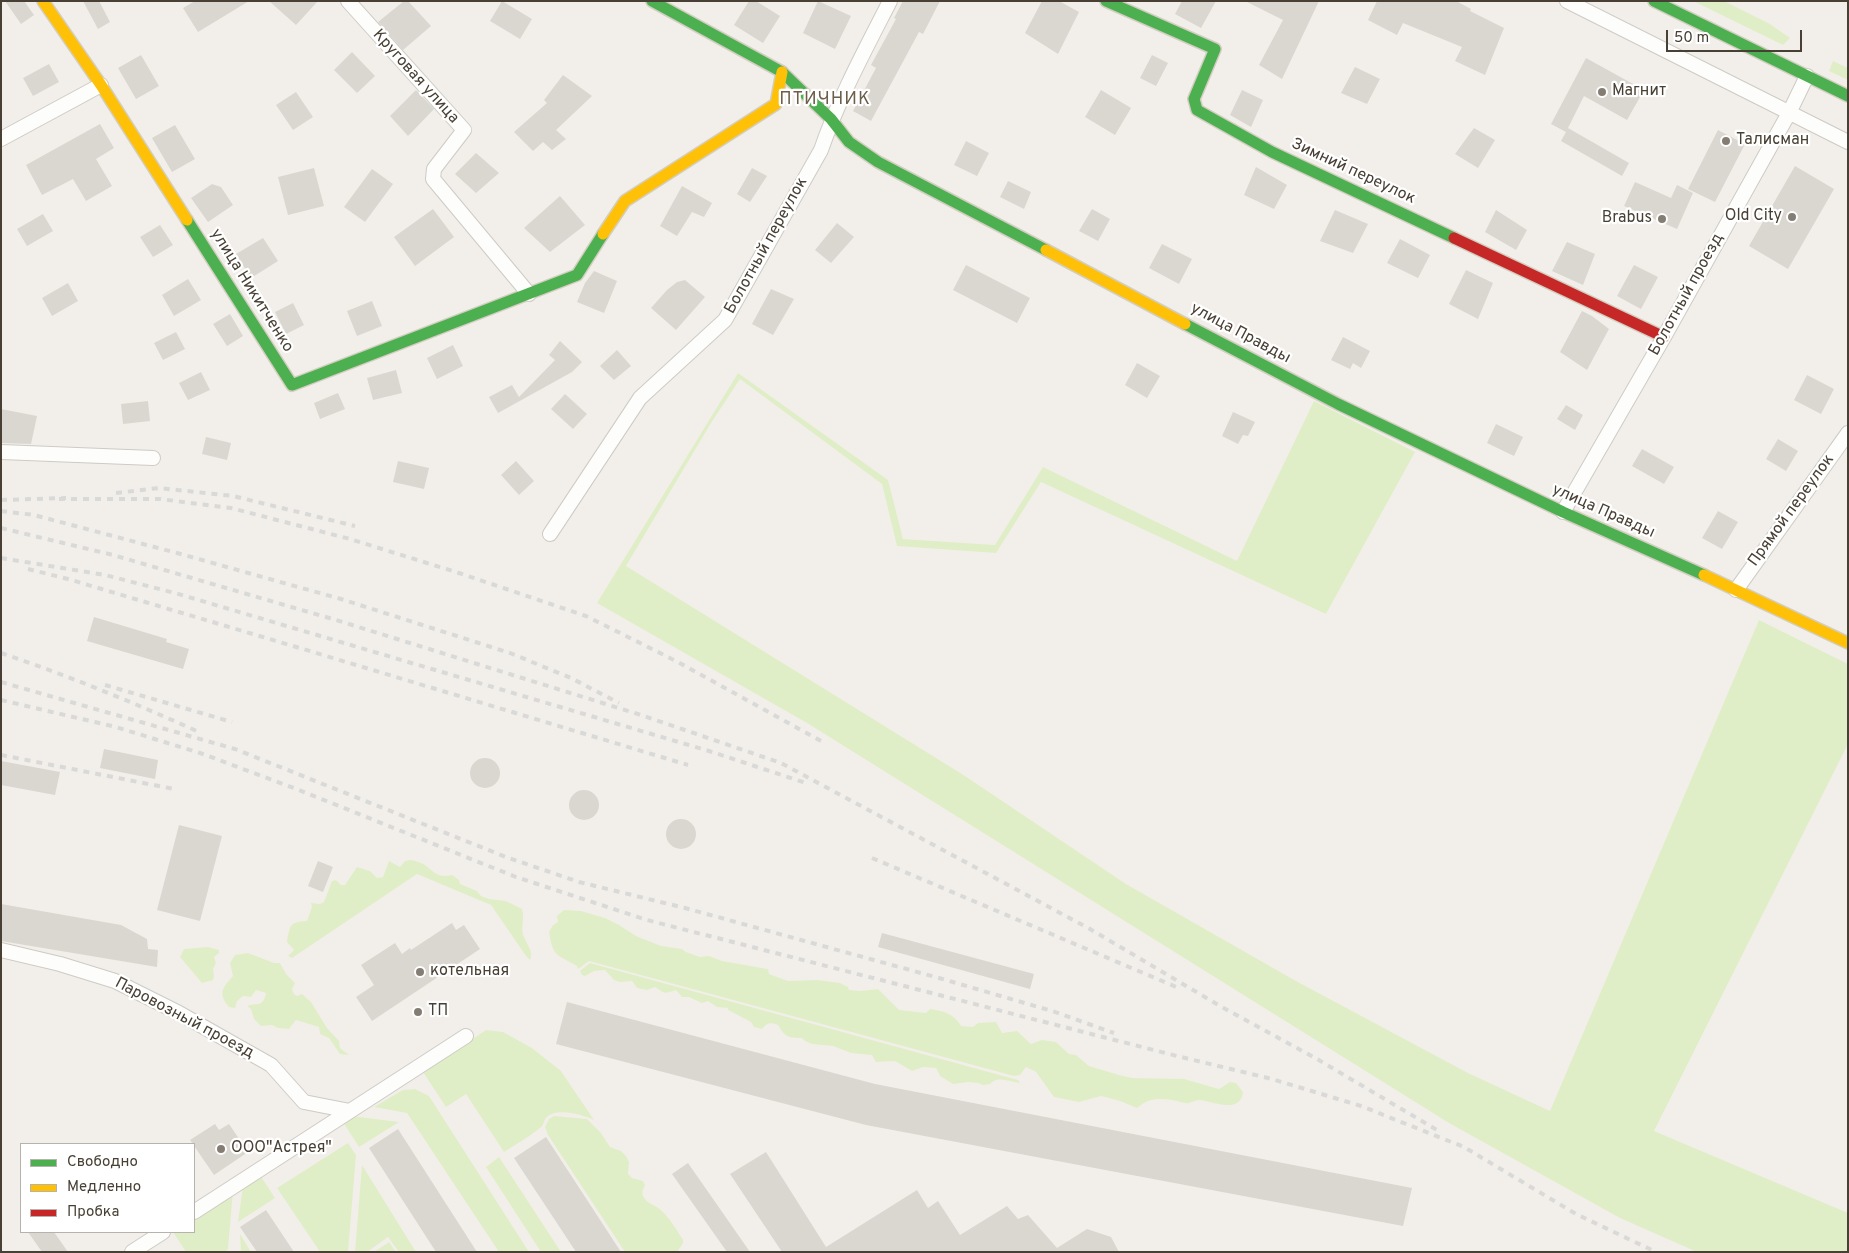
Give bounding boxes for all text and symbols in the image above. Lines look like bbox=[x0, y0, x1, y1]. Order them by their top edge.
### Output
scale bar bbox=[1669, 20, 1805, 52]
street label: Круговая улица bbox=[368, 26, 462, 128]
text: 50 m bbox=[1674, 29, 1709, 48]
place label: Магнит bbox=[1612, 82, 1666, 102]
marker: Магнит bbox=[1596, 86, 1608, 98]
district label: ПТИЧНИК bbox=[778, 89, 872, 111]
place label: Талисман bbox=[1736, 131, 1809, 151]
street label: Зимний переулок bbox=[1288, 135, 1418, 209]
marker: Талисман bbox=[1720, 135, 1732, 147]
street label: Болотный переулок bbox=[721, 174, 813, 318]
place label: Old City bbox=[1725, 207, 1782, 227]
place label: Brabus bbox=[1602, 209, 1652, 229]
marker: Old City bbox=[1786, 211, 1798, 223]
marker: Brabus bbox=[1656, 213, 1668, 225]
street label: улица Никитченко bbox=[205, 226, 297, 356]
street label: Болотный проезд bbox=[1645, 231, 1729, 359]
street label: улица Правды bbox=[1187, 300, 1293, 368]
street label: Прямой переулок bbox=[1745, 451, 1839, 571]
street label: улица Правды bbox=[1549, 481, 1657, 543]
place label: котельная bbox=[430, 962, 509, 982]
marker: котельная bbox=[414, 966, 426, 978]
street label: Паровозный проезд bbox=[111, 974, 257, 1064]
place label: ТП bbox=[428, 1002, 448, 1022]
marker: ТП bbox=[412, 1006, 424, 1018]
place label: ООО"Астрея" bbox=[231, 1139, 332, 1159]
legend bbox=[20, 1143, 195, 1233]
marker: ООО"Астрея" bbox=[215, 1143, 227, 1155]
text: Свободно bbox=[67, 1153, 138, 1172]
text: Медленно bbox=[67, 1178, 141, 1197]
text: Пробка bbox=[67, 1203, 119, 1222]

